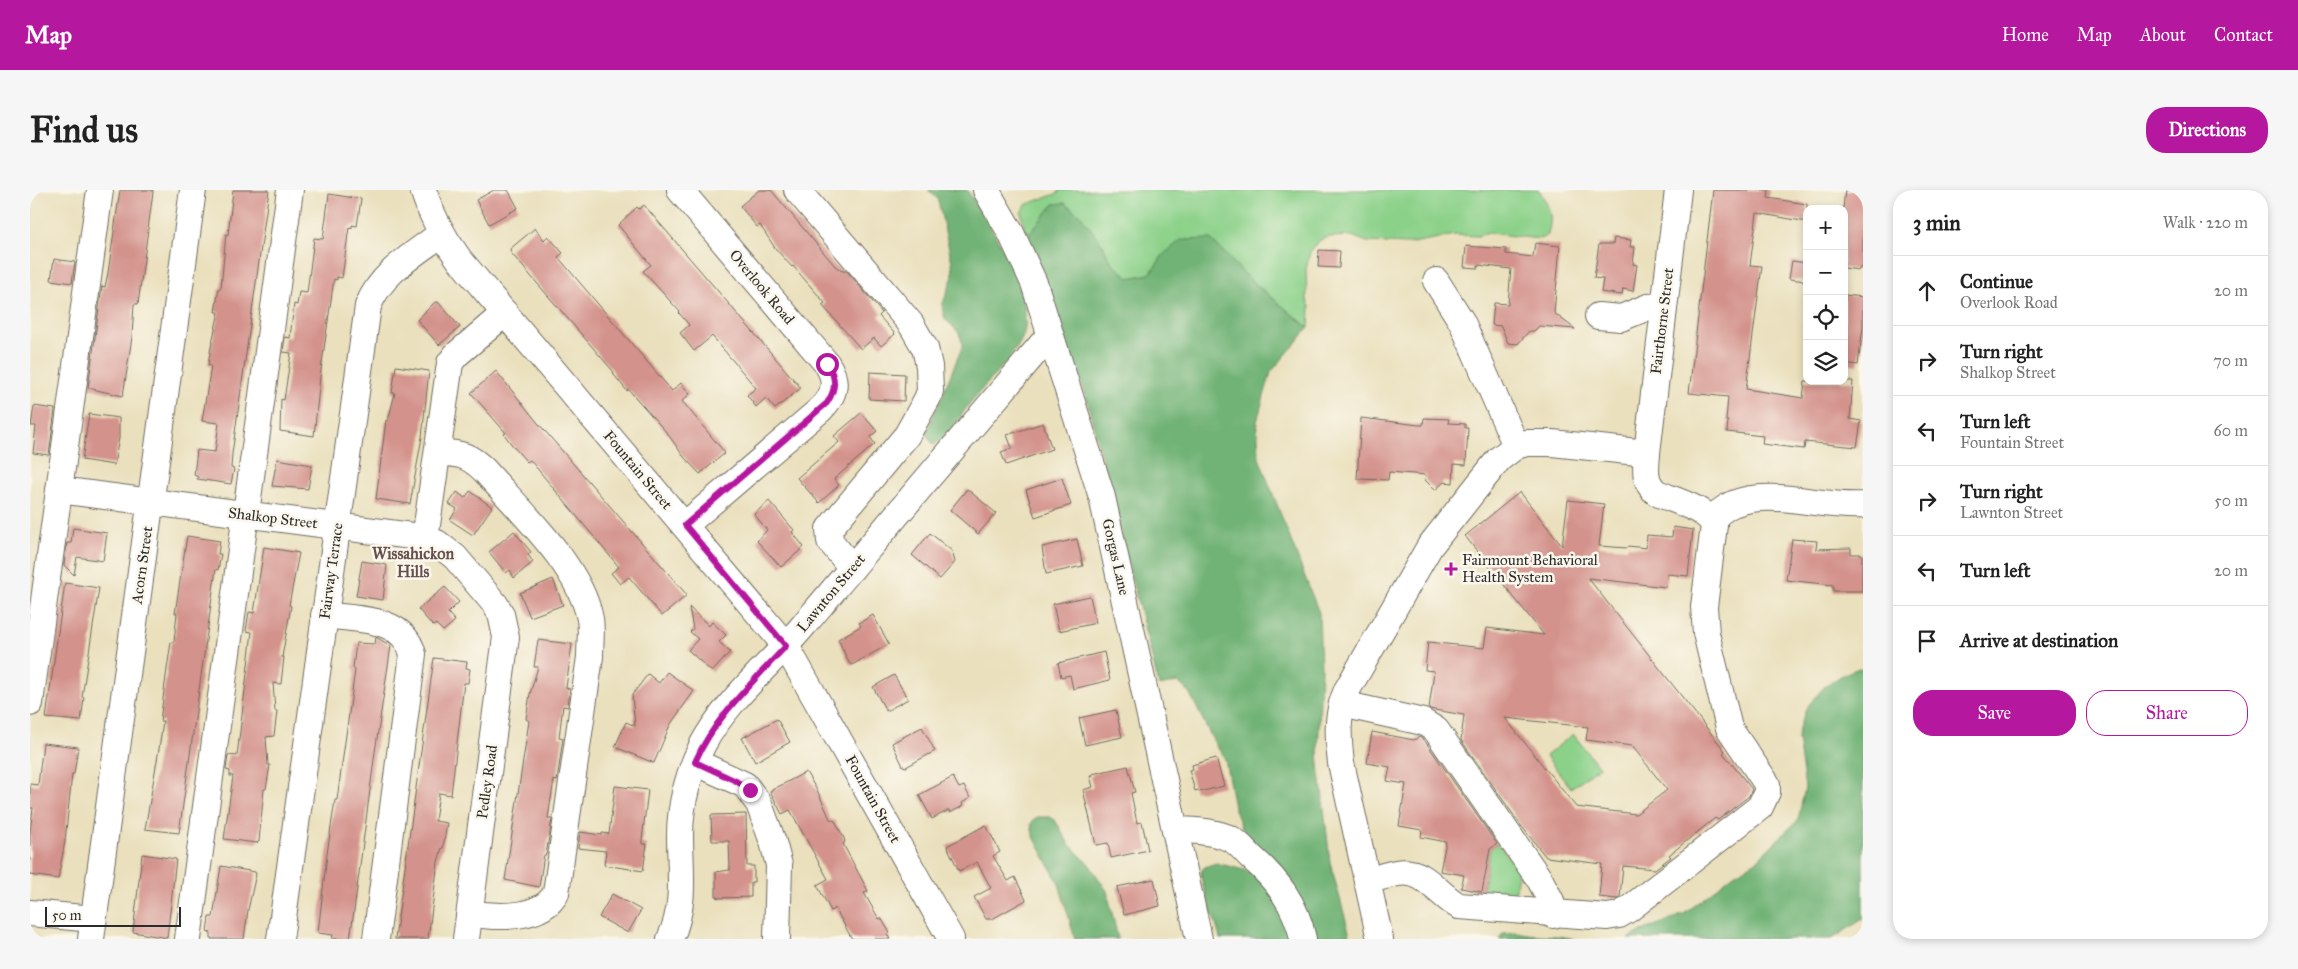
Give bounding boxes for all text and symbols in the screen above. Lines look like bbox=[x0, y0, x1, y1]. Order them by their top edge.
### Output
text: Map bbox=[25, 20, 72, 50]
text: Home bbox=[2002, 24, 2049, 46]
text: Map bbox=[2077, 24, 2112, 46]
text: About bbox=[2140, 24, 2186, 46]
text: Contact bbox=[2214, 24, 2273, 46]
button: Directions bbox=[2146, 107, 2268, 153]
text: Find us bbox=[30, 109, 138, 152]
map controls bbox=[1803, 205, 1848, 385]
button: + bbox=[1803, 205, 1848, 250]
text: 3 min bbox=[1913, 210, 1961, 236]
text: Walk · 220 m bbox=[2163, 213, 2248, 232]
street label: Overlook Road bbox=[726, 246, 799, 328]
button: − bbox=[1803, 250, 1848, 295]
street label: Fairthorne Street bbox=[1647, 266, 1678, 375]
text: Continue bbox=[1960, 270, 2033, 293]
icon: ahead bbox=[1913, 277, 1941, 305]
text: 20 m bbox=[2214, 281, 2248, 300]
text: Overlook Road bbox=[1960, 293, 2058, 312]
button: locate bbox=[1803, 295, 1848, 340]
button: layers bbox=[1803, 340, 1848, 385]
text: Turn right bbox=[1960, 340, 2043, 363]
icon: right bbox=[1913, 347, 1941, 375]
text: 70 m bbox=[2213, 351, 2248, 370]
route start bbox=[816, 353, 839, 376]
text: Shalkop Street bbox=[1960, 363, 2056, 382]
text: Turn left bbox=[1960, 410, 2030, 433]
icon: left bbox=[1913, 417, 1941, 445]
text: 60 m bbox=[2214, 421, 2248, 440]
street label: Fountain Street bbox=[600, 427, 677, 514]
text: Fountain Street bbox=[1960, 433, 2064, 452]
text: Turn right bbox=[1960, 480, 2043, 503]
icon: right bbox=[1913, 487, 1941, 515]
text: 50 m bbox=[2214, 491, 2248, 510]
text: Lawnton Street bbox=[1960, 503, 2063, 522]
street label: Shalkop Street bbox=[227, 504, 319, 532]
street label: Gorgas Lane bbox=[1098, 517, 1134, 597]
street label: Fairway Terrace bbox=[315, 522, 347, 620]
street label: Acorn Street bbox=[128, 524, 156, 606]
district label: Wissahickon Hills bbox=[372, 544, 454, 581]
street label: Lawnton Street bbox=[793, 550, 869, 636]
place label: Fairmount Behavioral Health System bbox=[1462, 551, 1599, 586]
icon: left bbox=[1913, 557, 1941, 585]
text: Turn left bbox=[1960, 559, 2030, 582]
text: 20 m bbox=[2214, 561, 2248, 580]
marker: Fairmount Behavioral Health System bbox=[1444, 562, 1458, 576]
icon: arrive bbox=[1913, 627, 1941, 655]
text: Arrive at destination bbox=[1960, 629, 2118, 652]
button: Save bbox=[1913, 690, 2076, 736]
button: Share bbox=[2086, 690, 2248, 736]
street label: Pedley Road bbox=[473, 743, 501, 820]
street label: Fountain Street bbox=[841, 752, 905, 847]
route end bbox=[739, 779, 762, 802]
scale bar bbox=[45, 904, 181, 927]
text: 50 m bbox=[52, 907, 81, 924]

